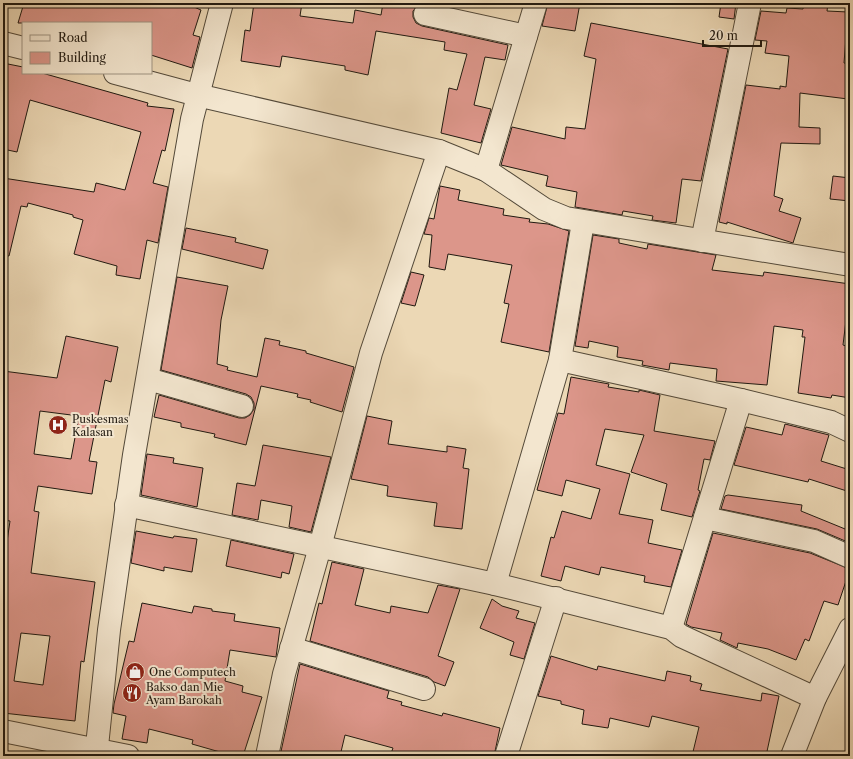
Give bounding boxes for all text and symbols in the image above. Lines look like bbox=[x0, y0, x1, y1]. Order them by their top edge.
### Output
legend bbox=[22, 22, 152, 74]
scale bar bbox=[703, 22, 761, 48]
text: 20 m bbox=[709, 28, 738, 43]
text: Road bbox=[58, 30, 88, 45]
text: Building bbox=[58, 50, 106, 65]
place label: Puskesmas Kalasan bbox=[72, 412, 129, 439]
hospital icon: Puskesmas Kalasan bbox=[47, 414, 69, 436]
shop icon: One Computech bbox=[124, 661, 146, 683]
place label: One Computech bbox=[149, 665, 236, 679]
place label: Bakso dan Mie Ayam Barokah bbox=[145, 680, 223, 707]
restaurant icon: Bakso dan Mie Ayam Barokah bbox=[121, 682, 143, 704]

